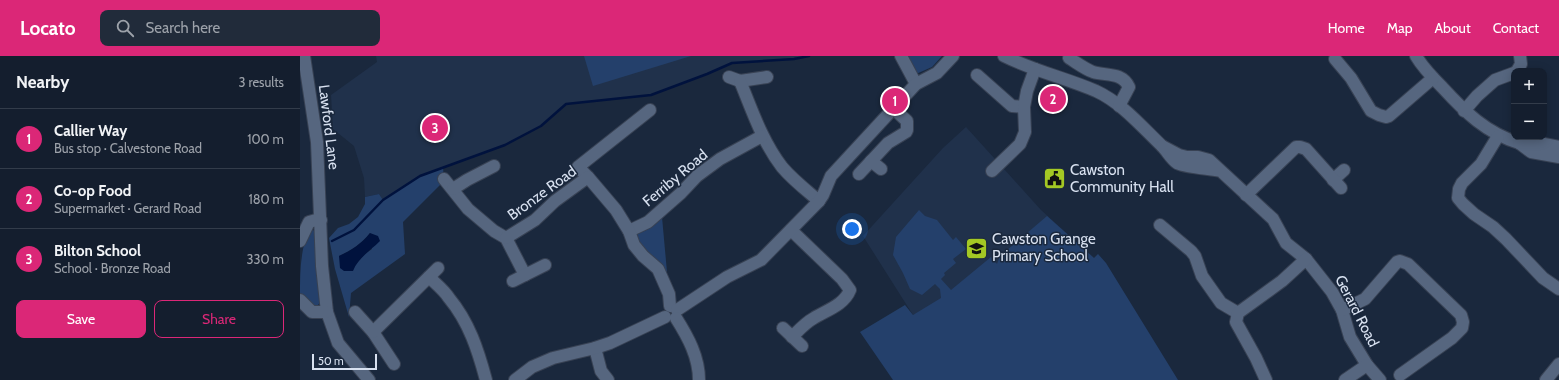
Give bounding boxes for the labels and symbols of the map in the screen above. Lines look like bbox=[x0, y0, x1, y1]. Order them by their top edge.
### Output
street label: Lawford Lane bbox=[315, 83, 343, 171]
pin: 2 bbox=[1040, 84, 1066, 114]
pin: 1 bbox=[882, 86, 908, 116]
pin: 3 bbox=[422, 113, 448, 143]
street label: Ferriby Road bbox=[639, 146, 711, 210]
place label: Cawston Community Hall bbox=[1070, 161, 1174, 196]
street label: Bronze Road bbox=[504, 162, 580, 224]
public building icon: Cawston Community Hall bbox=[1041, 166, 1067, 192]
your location bbox=[842, 219, 862, 239]
place label: Cawston Grange Primary School bbox=[992, 230, 1096, 265]
school or university icon: Cawston Grange Primary School bbox=[964, 235, 990, 261]
street label: Gerard Road bbox=[1331, 272, 1383, 350]
scale bar bbox=[312, 352, 377, 371]

